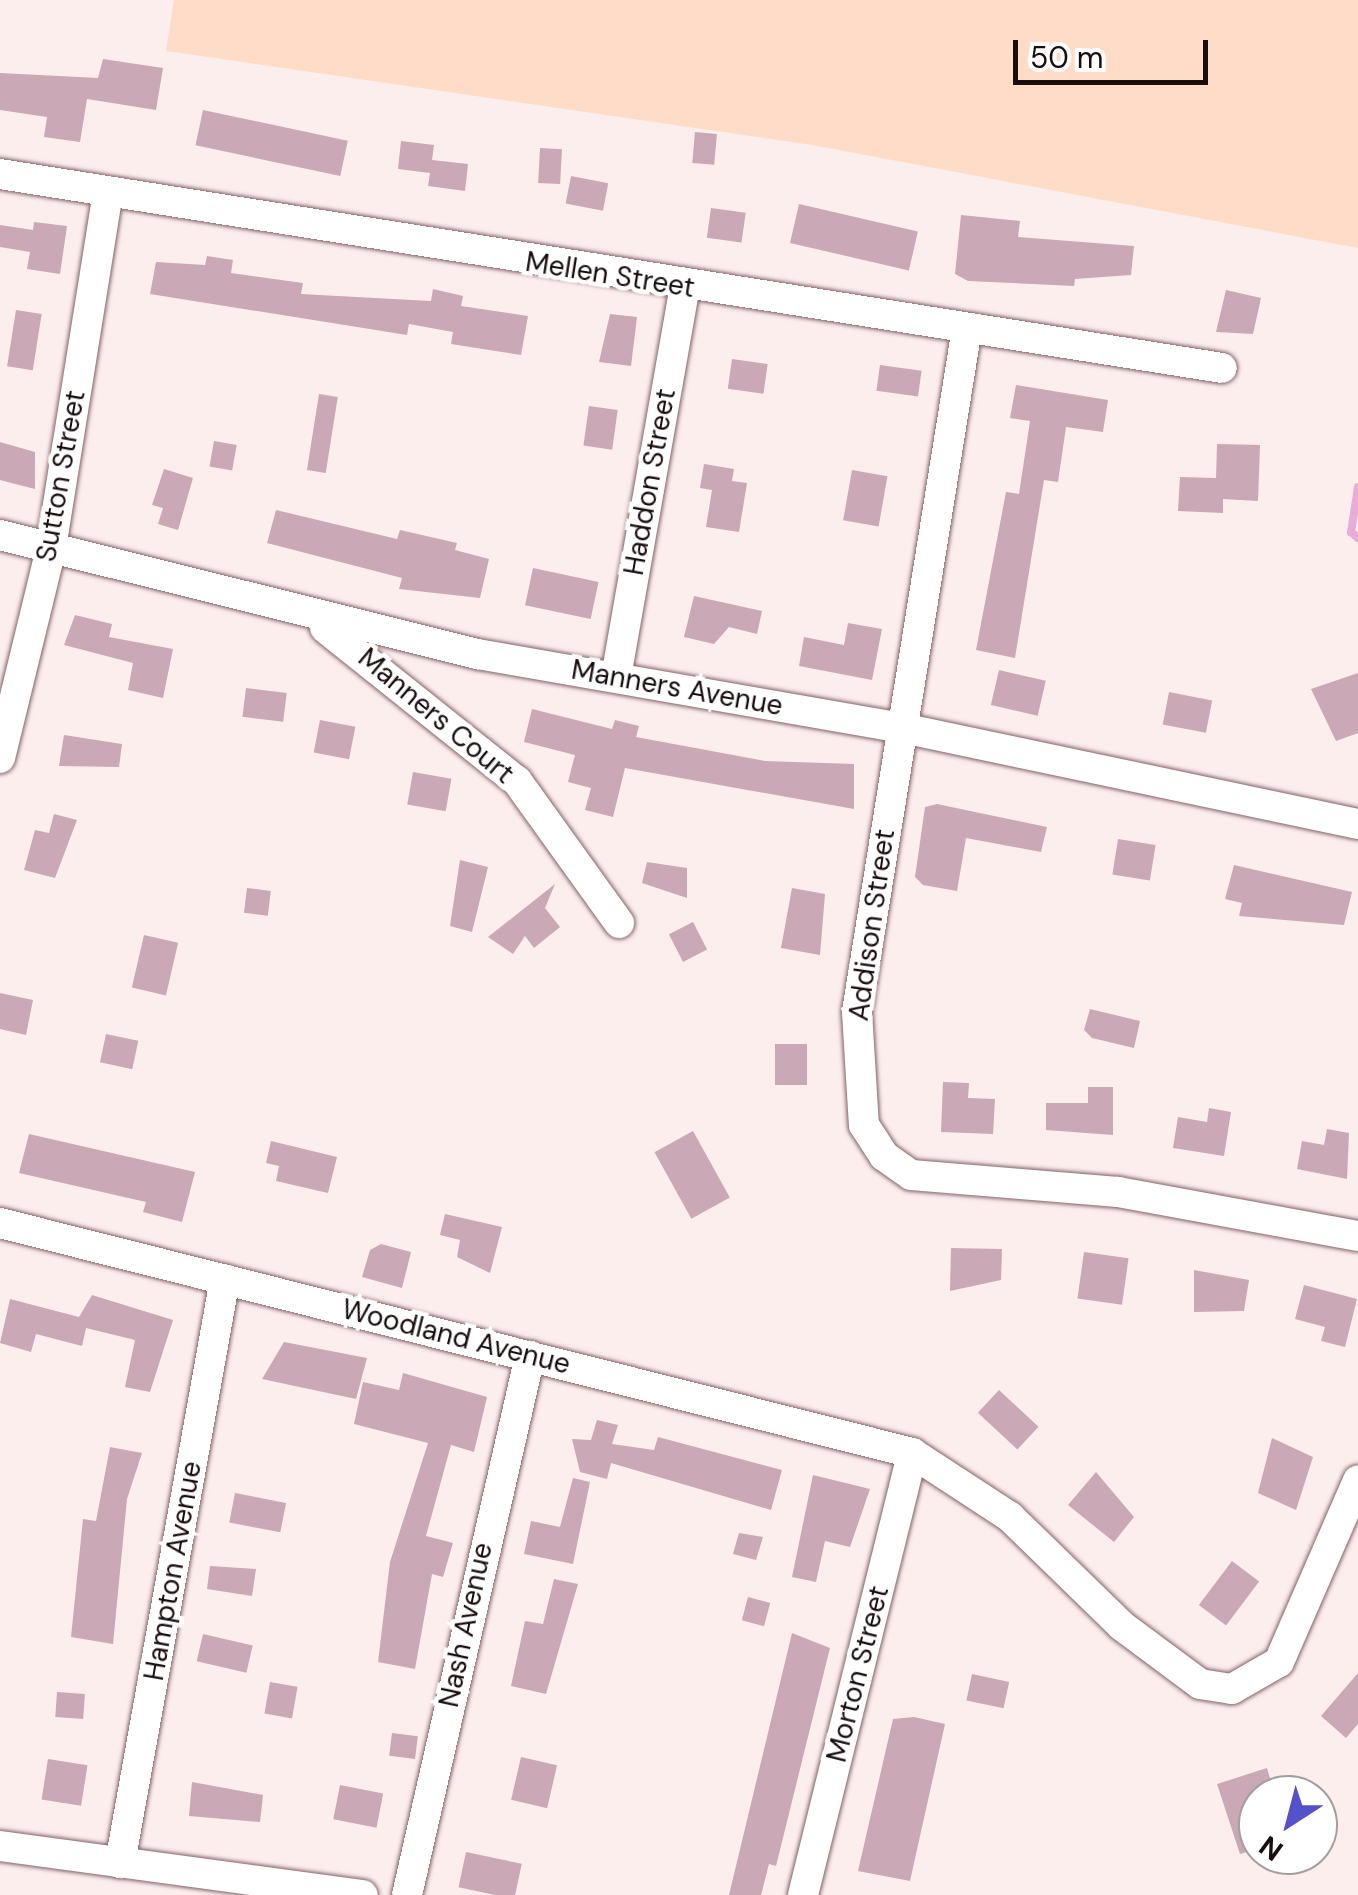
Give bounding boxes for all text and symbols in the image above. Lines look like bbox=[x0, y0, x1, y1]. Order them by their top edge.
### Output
scale bar bbox=[1018, 20, 1213, 82]
text: 50 m bbox=[1030, 38, 1104, 77]
street label: Mellen Street bbox=[523, 245, 697, 305]
street label: Haddon Street bbox=[617, 386, 683, 578]
street label: Sutton Street bbox=[29, 388, 93, 564]
street label: Manners Court bbox=[351, 641, 521, 791]
street label: Manners Avenue bbox=[569, 653, 785, 723]
street label: Addison Street bbox=[842, 827, 902, 1023]
street label: Woodland Avenue bbox=[338, 1292, 574, 1382]
street label: Hampton Avenue bbox=[137, 1459, 209, 1683]
street label: Nash Avenue bbox=[432, 1540, 500, 1710]
street label: Morton Street bbox=[820, 1582, 896, 1766]
north arrow bbox=[1238, 1775, 1338, 1875]
text: N bbox=[1252, 1827, 1290, 1869]

